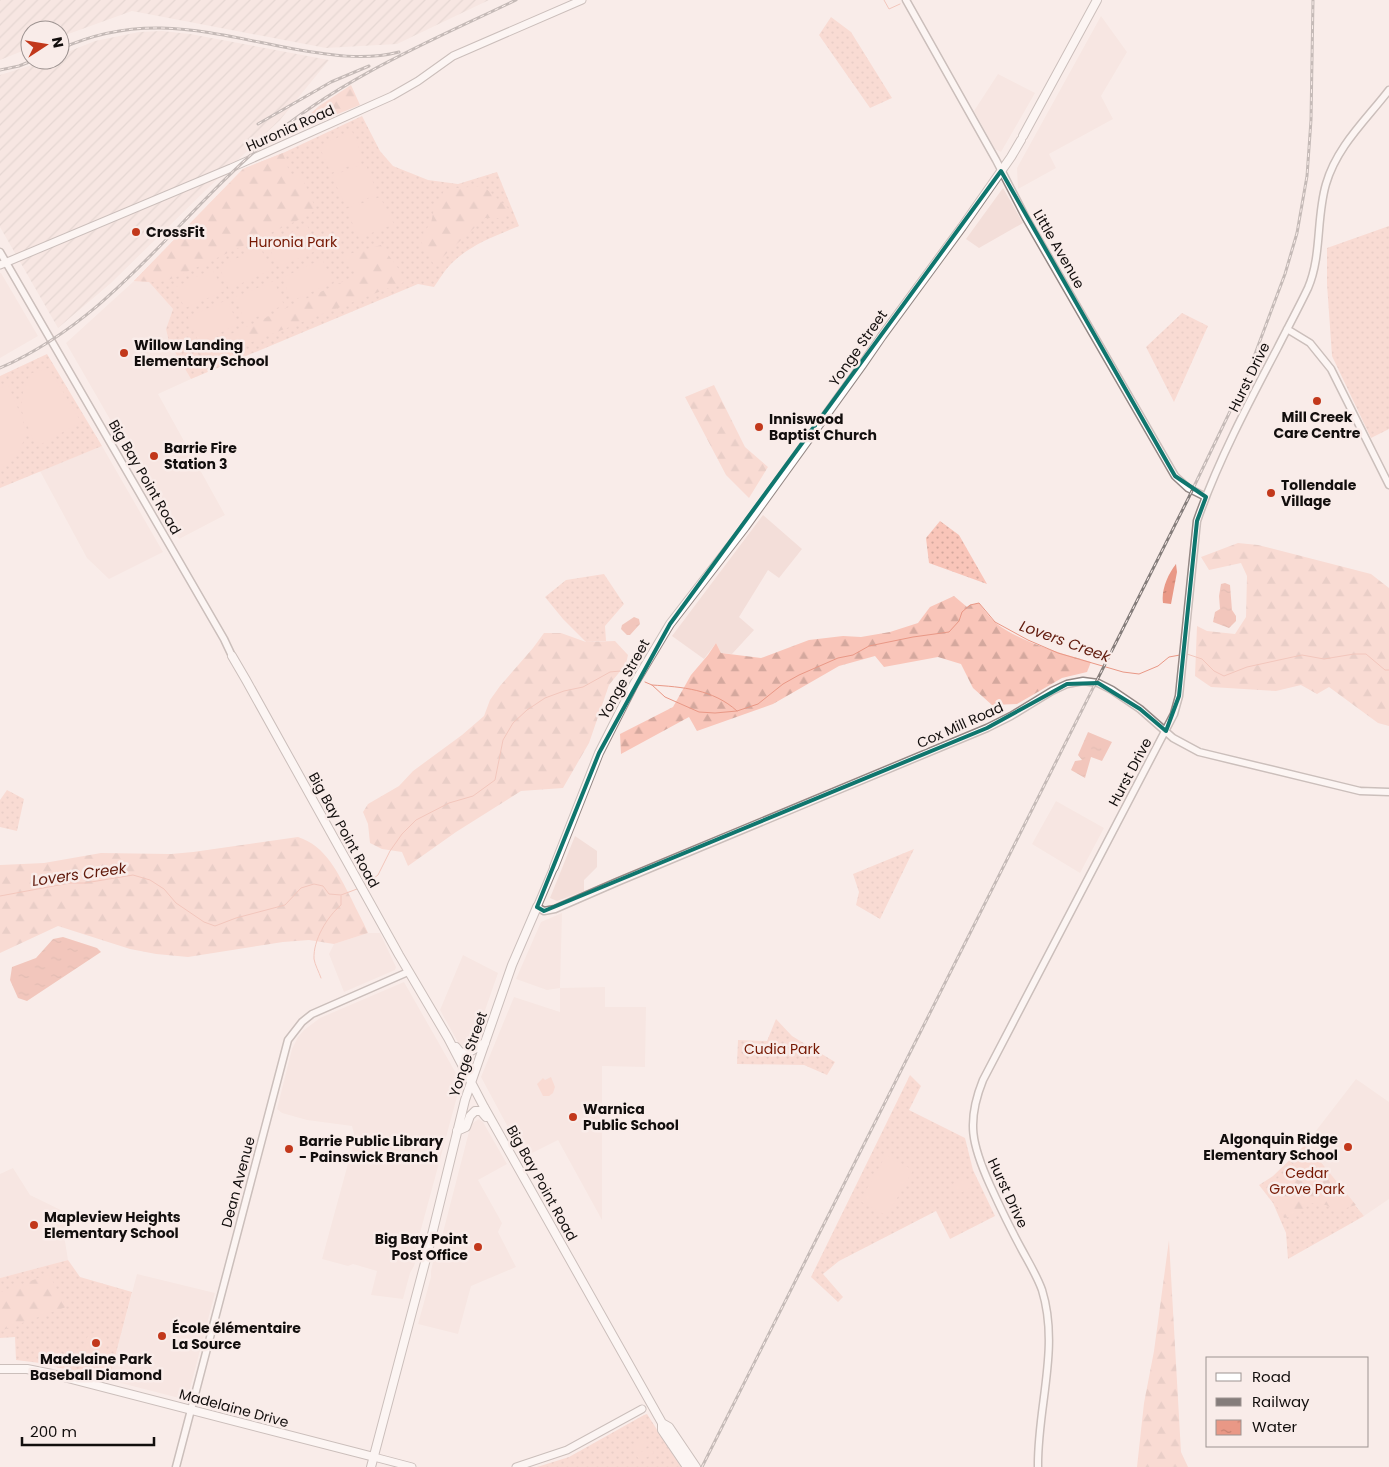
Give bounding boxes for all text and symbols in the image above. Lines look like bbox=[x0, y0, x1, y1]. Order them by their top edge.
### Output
north arrow bbox=[20, 20, 70, 70]
text: N bbox=[47, 35, 69, 50]
street label: Huronia Road bbox=[243, 100, 337, 156]
street label: Little Avenue bbox=[1028, 206, 1090, 292]
place label: CrossFit bbox=[146, 222, 205, 242]
marker: CrossFit bbox=[130, 226, 142, 238]
park label: Huronia Park bbox=[249, 232, 338, 252]
street label: Yonge Street bbox=[824, 306, 892, 390]
place label: Willow Landing Elementary School bbox=[134, 335, 269, 371]
street label: Hurst Drive bbox=[1224, 339, 1275, 415]
marker: Willow Landing Elementary School bbox=[118, 347, 130, 359]
marker: Mill Creek Care Centre bbox=[1311, 395, 1323, 407]
place label: Mill Creek Care Centre bbox=[1274, 407, 1361, 443]
place label: Inniswood Baptist Church bbox=[769, 409, 877, 445]
street label: Big Bay Point Road bbox=[104, 416, 186, 538]
marker: Inniswood Baptist Church bbox=[753, 421, 765, 433]
place label: Barrie Fire Station 3 bbox=[164, 438, 237, 474]
marker: Barrie Fire Station 3 bbox=[148, 450, 160, 462]
place label: Tollendale Village bbox=[1281, 475, 1357, 511]
marker: Tollendale Village bbox=[1265, 487, 1277, 499]
water label: Lovers Creek bbox=[1017, 615, 1115, 668]
street label: Yonge Street bbox=[594, 635, 654, 723]
street label: Cox Mill Road bbox=[914, 697, 1006, 753]
street label: Hurst Drive bbox=[1104, 734, 1157, 810]
street label: Big Bay Point Road bbox=[304, 768, 384, 892]
water label: Lovers Creek bbox=[30, 857, 129, 891]
street label: Yonge Street bbox=[444, 1009, 492, 1099]
park label: Cudia Park bbox=[744, 1039, 821, 1059]
place label: Warnica Public School bbox=[583, 1099, 679, 1135]
marker: Warnica Public School bbox=[567, 1111, 579, 1123]
street label: Big Bay Point Road bbox=[502, 1121, 582, 1245]
place label: Algonquin Ridge Elementary School bbox=[1203, 1129, 1338, 1165]
place label: Barrie Public Library - Painswick Branch bbox=[299, 1131, 444, 1167]
street label: Dean Avenue bbox=[216, 1134, 260, 1230]
marker: Algonquin Ridge Elementary School bbox=[1342, 1141, 1354, 1153]
marker: Barrie Public Library - Painswick Branch bbox=[283, 1143, 295, 1155]
street label: Hurst Drive bbox=[983, 1155, 1033, 1232]
park label: Cedar Grove Park bbox=[1269, 1163, 1345, 1199]
place label: Mapleview Heights Elementary School bbox=[44, 1207, 181, 1243]
marker: Mapleview Heights Elementary School bbox=[28, 1219, 40, 1231]
place label: Big Bay Point Post Office bbox=[375, 1229, 468, 1265]
marker: Big Bay Point Post Office bbox=[472, 1241, 484, 1253]
place label: École élémentaire La Source bbox=[172, 1318, 301, 1354]
marker: École élémentaire La Source bbox=[156, 1330, 168, 1342]
marker: Madelaine Park Baseball Diamond bbox=[90, 1337, 102, 1349]
place label: Madelaine Park Baseball Diamond bbox=[30, 1349, 162, 1385]
legend bbox=[1206, 1357, 1369, 1447]
text: Road bbox=[1252, 1366, 1291, 1387]
street label: Madelaine Drive bbox=[177, 1384, 291, 1432]
text: Railway bbox=[1252, 1391, 1310, 1412]
scale bar bbox=[22, 1414, 155, 1446]
text: Water bbox=[1252, 1416, 1298, 1437]
text: 200 m bbox=[30, 1421, 77, 1442]

